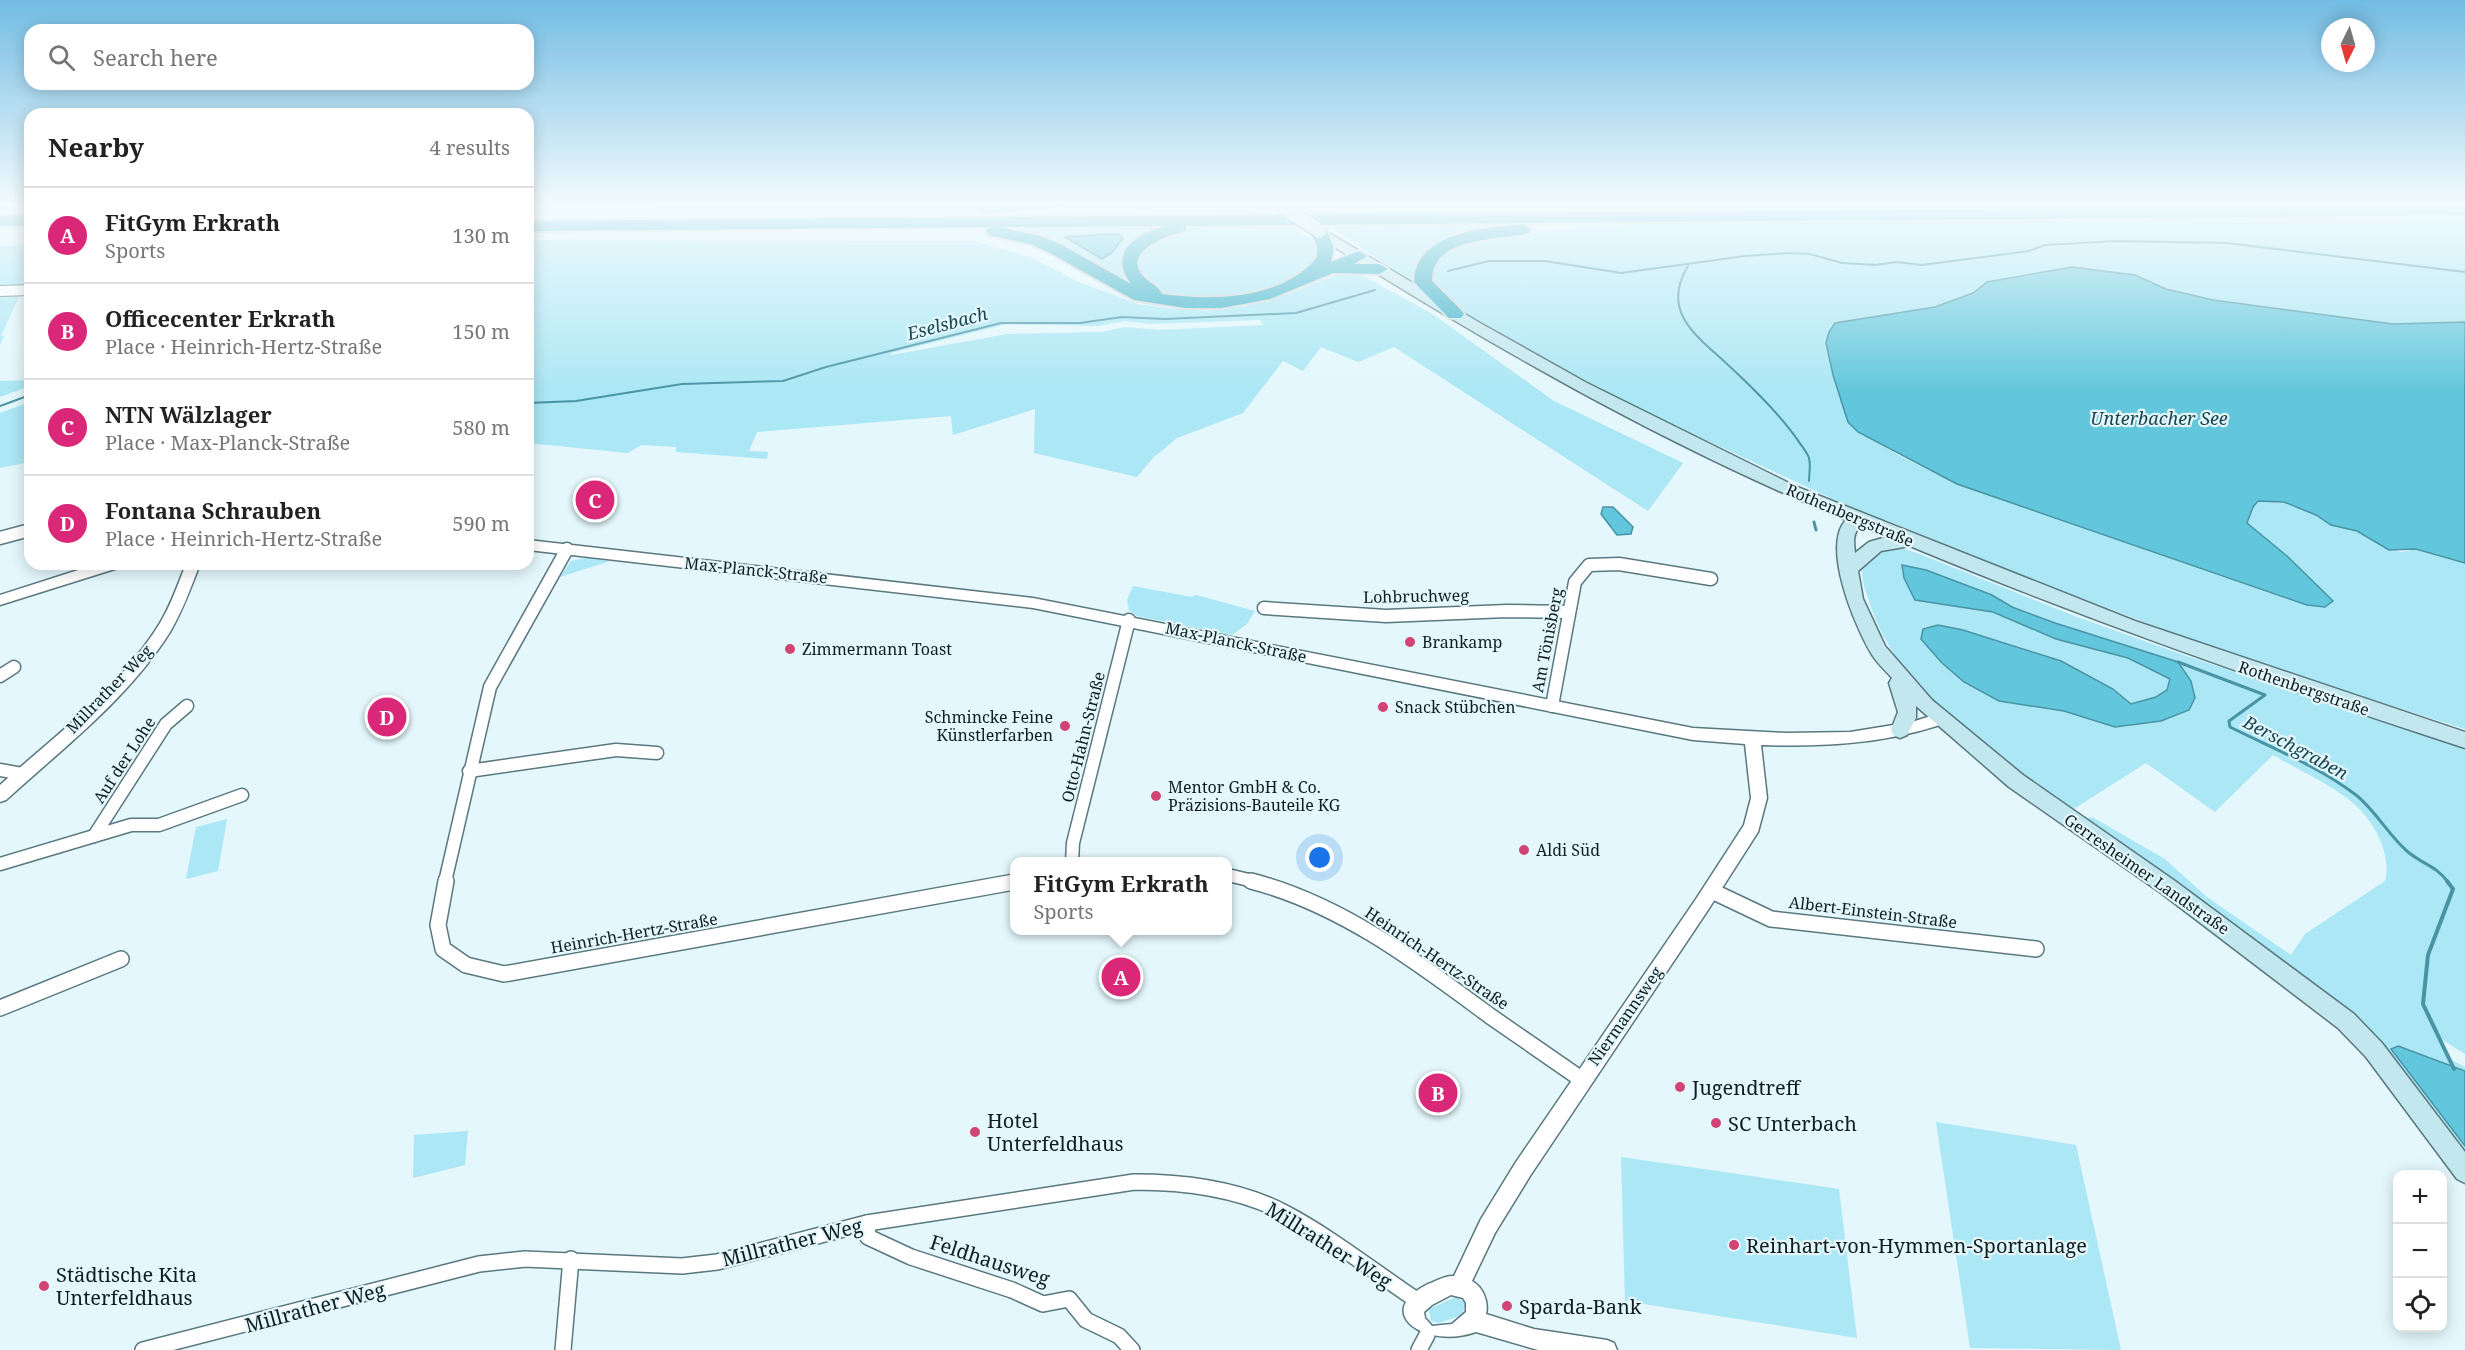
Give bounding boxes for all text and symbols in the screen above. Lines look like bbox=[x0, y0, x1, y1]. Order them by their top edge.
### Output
north arrow bbox=[2321, 18, 2375, 72]
search box bbox=[24, 24, 534, 90]
icon: search bbox=[45, 41, 78, 74]
text: Search here bbox=[93, 42, 218, 72]
text: Nearby bbox=[48, 129, 144, 165]
text: 4 results bbox=[430, 134, 510, 161]
text: FitGym Erkrath bbox=[105, 207, 280, 237]
text: A bbox=[60, 222, 75, 249]
text: 130 m bbox=[452, 222, 510, 249]
text: Sports bbox=[105, 237, 165, 264]
water label: Eselsbach bbox=[903, 301, 990, 346]
text: Officecenter Erkrath bbox=[105, 303, 335, 333]
text: B bbox=[61, 318, 74, 345]
text: 150 m bbox=[452, 318, 510, 345]
text: Place · Heinrich-Hertz-Straße bbox=[105, 333, 382, 360]
text: NTN Wälzlager bbox=[105, 399, 272, 429]
water label: Unterbacher See bbox=[2090, 406, 2228, 430]
text: C bbox=[61, 414, 74, 441]
text: 580 m bbox=[452, 414, 510, 441]
text: Place · Max-Planck-Straße bbox=[105, 429, 350, 456]
pin: C bbox=[576, 478, 614, 522]
street label: Rothenbergstraße bbox=[1783, 478, 1917, 552]
text: Fontana Schrauben bbox=[105, 495, 321, 525]
text: D bbox=[60, 510, 75, 537]
text: 590 m bbox=[452, 510, 510, 537]
text: Place · Heinrich-Hertz-Straße bbox=[105, 525, 382, 552]
street label: Max-Planck-Straße bbox=[683, 552, 829, 588]
street label: Lohbruchweg bbox=[1363, 584, 1470, 608]
street label: Am Tönisberg bbox=[1526, 585, 1568, 694]
street label: Max-Planck-Straße bbox=[1163, 616, 1309, 668]
place label: Brankamp bbox=[1422, 631, 1502, 653]
marker: Brankamp bbox=[1403, 635, 1417, 649]
place label: Zimmermann Toast bbox=[802, 638, 952, 660]
street label: Millrather Weg bbox=[61, 640, 157, 738]
marker: Zimmermann Toast bbox=[783, 642, 797, 656]
street label: Rothenbergstraße bbox=[2236, 655, 2372, 721]
street label: Otto-Hahn-Straße bbox=[1056, 669, 1110, 805]
pin: D bbox=[368, 694, 406, 740]
place label: Snack Stübchen bbox=[1395, 696, 1516, 718]
marker: Snack Stübchen bbox=[1376, 700, 1390, 714]
place label: Schmincke Feine Künstlerfarben bbox=[925, 706, 1053, 746]
water label: Berschgraben bbox=[2239, 709, 2353, 785]
street label: Auf der Lohe bbox=[88, 712, 160, 808]
marker: Schmincke Feine Künstlerfarben bbox=[1058, 719, 1072, 733]
place label: Mentor GmbH & Co. Präzisions-Bauteile KG bbox=[1168, 776, 1341, 816]
marker: Mentor GmbH & Co. Präzisions-Bauteile KG bbox=[1149, 789, 1163, 803]
street label: Gerresheimer Landstraße bbox=[2060, 808, 2234, 940]
place label: Aldi Süd bbox=[1536, 839, 1600, 861]
your location bbox=[1305, 843, 1334, 872]
marker: Aldi Süd bbox=[1517, 843, 1531, 857]
popup bbox=[1010, 857, 1232, 935]
text: FitGym Erkrath bbox=[1033, 868, 1209, 898]
street label: Albert-Einstein-Straße bbox=[1788, 891, 1958, 933]
text: Sports bbox=[1033, 898, 1094, 925]
street label: Heinrich-Hertz-Straße bbox=[1361, 902, 1513, 1014]
street label: Heinrich-Hertz-Straße bbox=[549, 907, 719, 959]
pin: A bbox=[1102, 954, 1140, 1000]
street label: Niermannsweg bbox=[1583, 962, 1668, 1070]
pin: B bbox=[1418, 1070, 1458, 1116]
place label: Jugendtreff bbox=[1691, 1074, 1802, 1101]
marker: Jugendtreff bbox=[1673, 1080, 1687, 1094]
place label: Hotel Unterfeldhaus bbox=[987, 1107, 1124, 1157]
place label: SC Unterbach bbox=[1728, 1110, 1857, 1137]
marker: SC Unterbach bbox=[1709, 1116, 1723, 1130]
marker: Hotel Unterfeldhaus bbox=[968, 1125, 982, 1139]
map controls bbox=[2393, 1170, 2447, 1332]
button: + bbox=[2393, 1170, 2447, 1224]
street label: Millrather Weg bbox=[1261, 1195, 1397, 1295]
street label: Millrather Weg bbox=[719, 1211, 865, 1273]
button: − bbox=[2393, 1224, 2447, 1278]
street label: Feldhausweg bbox=[927, 1228, 1054, 1292]
place label: Reinhart-von-Hymmen-Sportanlage bbox=[1746, 1232, 2087, 1259]
marker: Reinhart-von-Hymmen-Sportanlage bbox=[1727, 1238, 1741, 1252]
place label: Städtische Kita Unterfeldhaus bbox=[56, 1261, 197, 1311]
street label: Millrather Weg bbox=[242, 1275, 388, 1339]
button: locate bbox=[2393, 1278, 2447, 1332]
marker: Städtische Kita Unterfeldhaus bbox=[37, 1279, 51, 1293]
place label: Sparda-Bank bbox=[1519, 1293, 1642, 1320]
marker: Sparda-Bank bbox=[1500, 1299, 1514, 1313]

